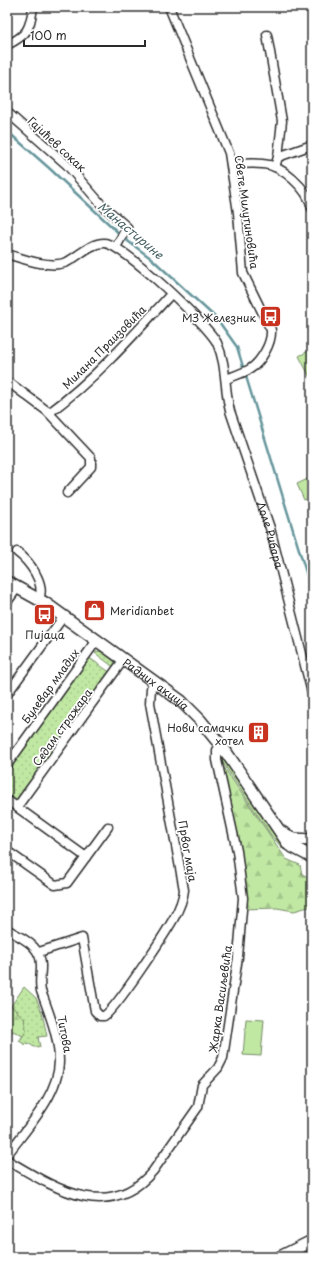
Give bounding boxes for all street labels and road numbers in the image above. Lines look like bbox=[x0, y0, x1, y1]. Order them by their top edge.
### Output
street label: Гајићев сокак bbox=[24, 113, 90, 176]
street label: Свете Милутиновића bbox=[231, 154, 263, 270]
street label: Милана Праизовића bbox=[58, 301, 150, 393]
street label: Лоле Рибара bbox=[253, 499, 288, 570]
street label: Булевар младих bbox=[17, 645, 83, 727]
street label: Радних акција bbox=[120, 654, 194, 714]
street label: Седам стражара bbox=[28, 685, 96, 769]
street label: Првог маја bbox=[174, 819, 202, 883]
street label: Жарка Васиљевића bbox=[204, 944, 236, 1054]
street label: Титова bbox=[53, 1014, 77, 1054]

